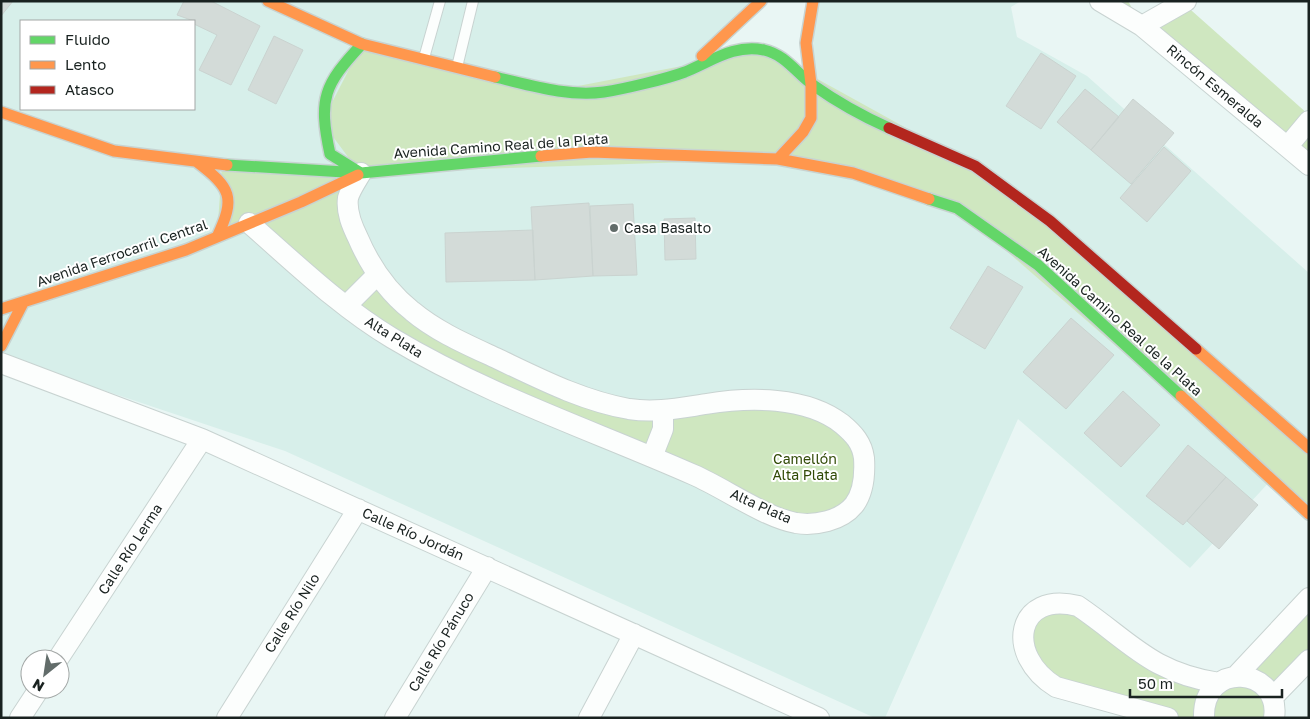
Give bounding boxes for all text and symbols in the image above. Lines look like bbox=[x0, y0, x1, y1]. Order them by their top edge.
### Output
legend bbox=[20, 20, 195, 110]
text: Fluido bbox=[65, 30, 110, 48]
street label: Rincón Esmeralda bbox=[1164, 40, 1267, 131]
text: Lento bbox=[65, 55, 106, 73]
text: Atasco bbox=[65, 80, 114, 98]
street label: Avenida Camino Real de la Plata bbox=[393, 130, 609, 161]
street label: Avenida Ferrocarril Central bbox=[34, 215, 210, 290]
place label: Casa Basalto bbox=[624, 219, 711, 236]
marker: Casa Basalto bbox=[608, 222, 620, 234]
street label: Avenida Camino Real de la Plata bbox=[1035, 242, 1206, 399]
street label: Alta Plata bbox=[362, 312, 426, 361]
park label: Camellón Alta Plata bbox=[772, 450, 838, 483]
street label: Alta Plata bbox=[728, 485, 794, 527]
street label: Calle Río Lerma bbox=[94, 500, 165, 597]
street label: Calle Río Jordán bbox=[360, 503, 467, 564]
street label: Calle Río Nilo bbox=[260, 570, 323, 655]
street label: Calle Río Pánuco bbox=[404, 589, 477, 695]
north arrow bbox=[20, 649, 70, 699]
scale bar bbox=[1130, 666, 1282, 698]
text: 50 m bbox=[1138, 674, 1173, 692]
text: N bbox=[29, 676, 47, 696]

